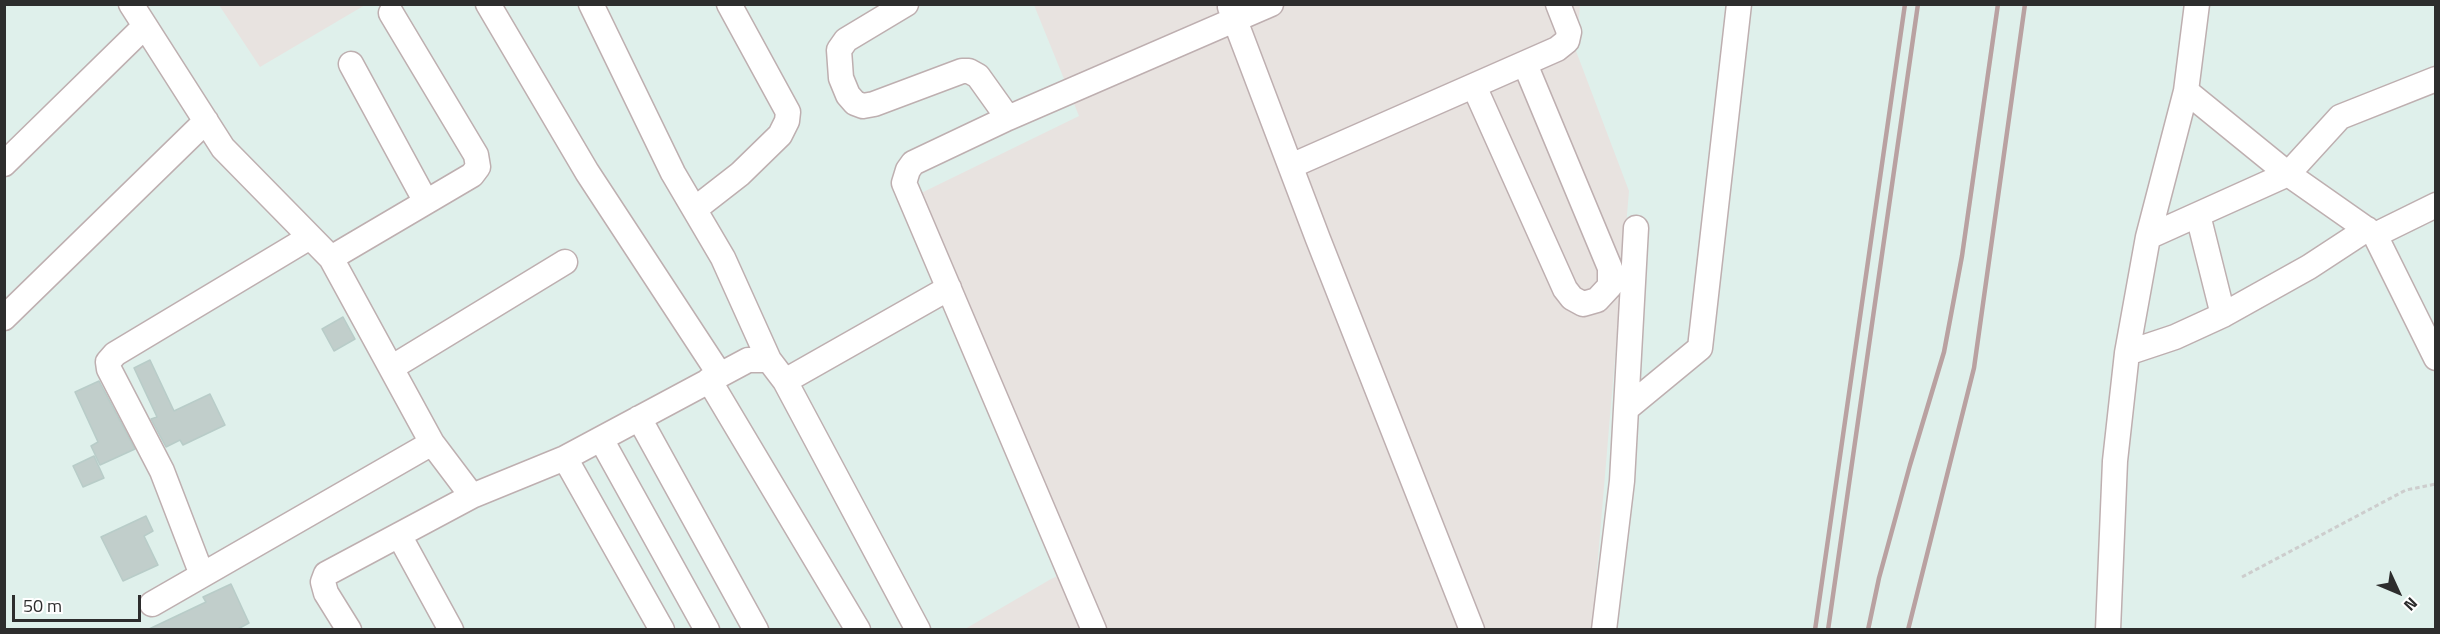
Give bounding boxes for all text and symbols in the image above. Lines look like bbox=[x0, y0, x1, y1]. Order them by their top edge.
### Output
north arrow bbox=[2368, 562, 2428, 622]
scale bar bbox=[15, 583, 144, 621]
text: 50 m bbox=[23, 592, 62, 619]
text: N bbox=[2398, 592, 2423, 617]

